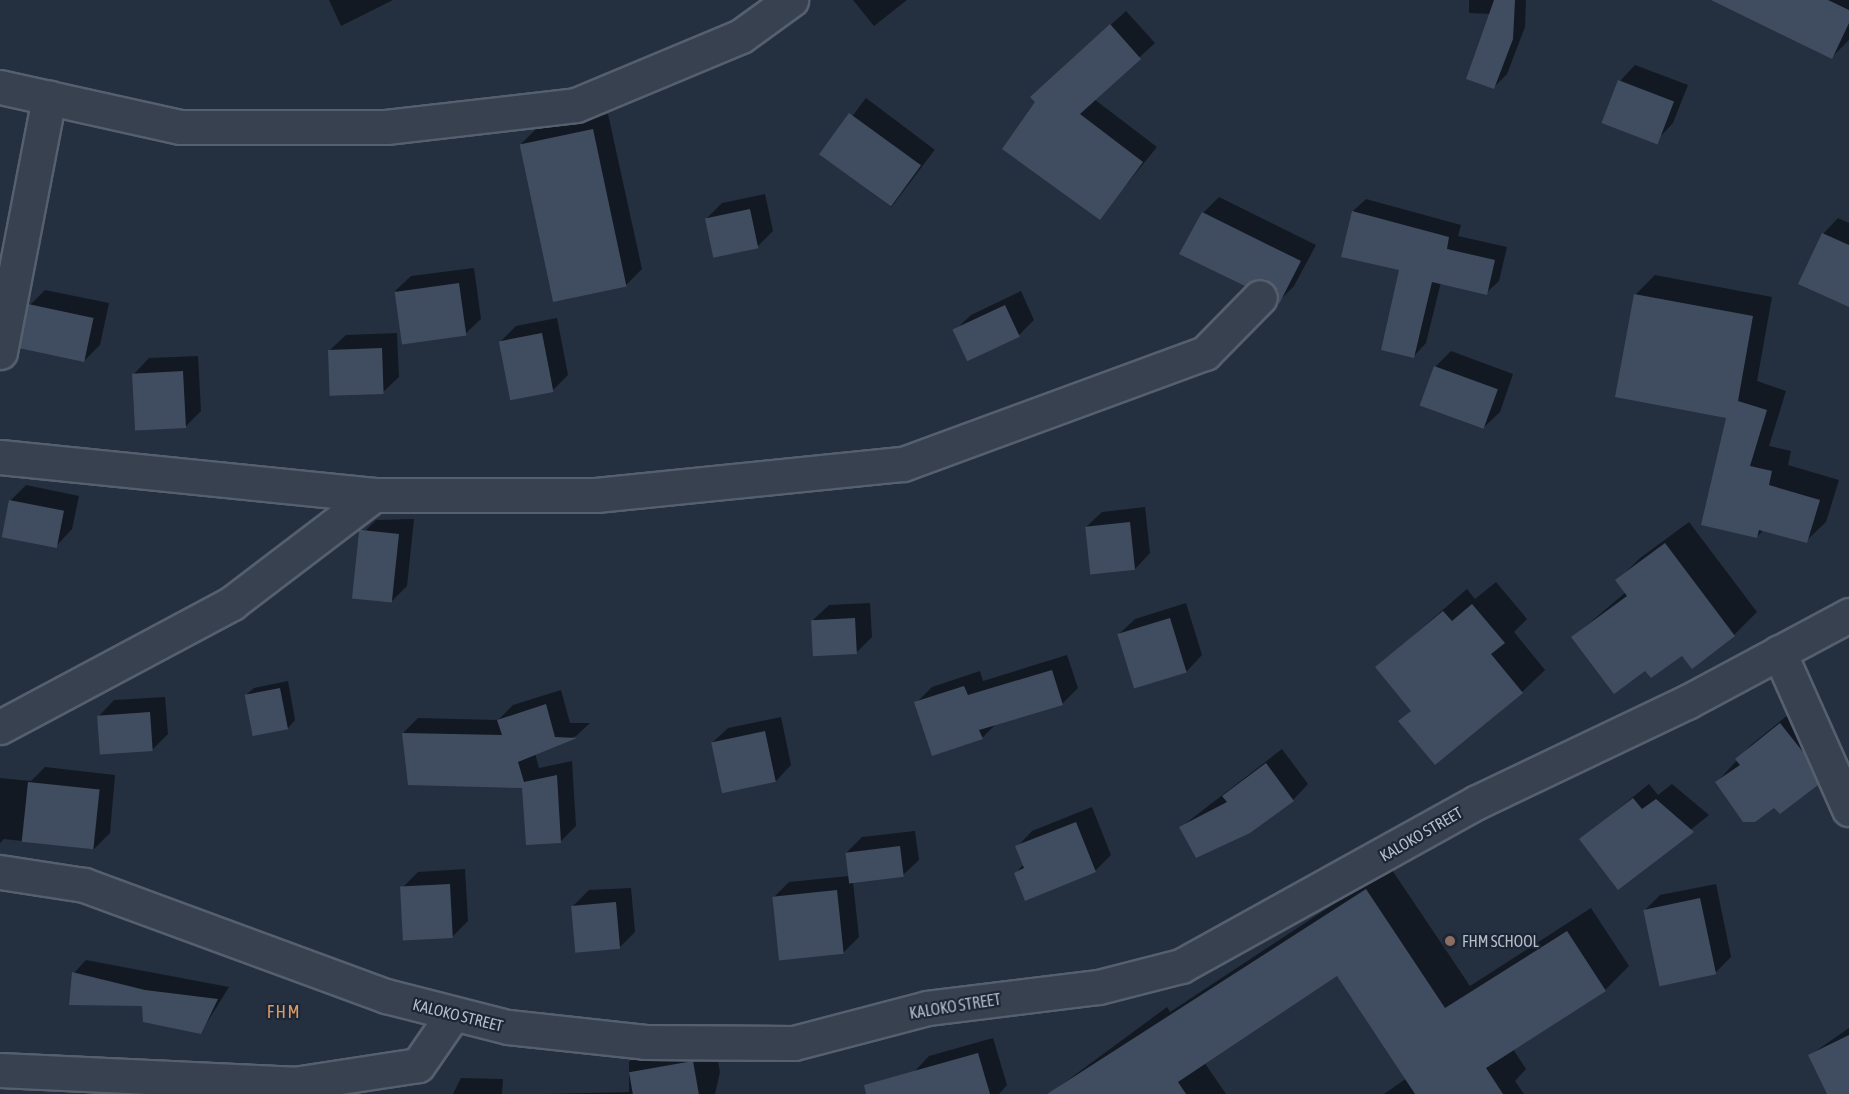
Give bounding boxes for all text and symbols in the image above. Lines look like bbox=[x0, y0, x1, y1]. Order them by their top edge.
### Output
street label: KALOKO STREET bbox=[1376, 803, 1466, 865]
place label: FHM SCHOOL bbox=[1462, 931, 1539, 951]
marker: FHM SCHOOL bbox=[1443, 934, 1457, 948]
street label: KALOKO STREET bbox=[908, 989, 1002, 1023]
street label: KALOKO STREET bbox=[411, 995, 505, 1035]
district label: FHM bbox=[267, 1001, 301, 1023]

